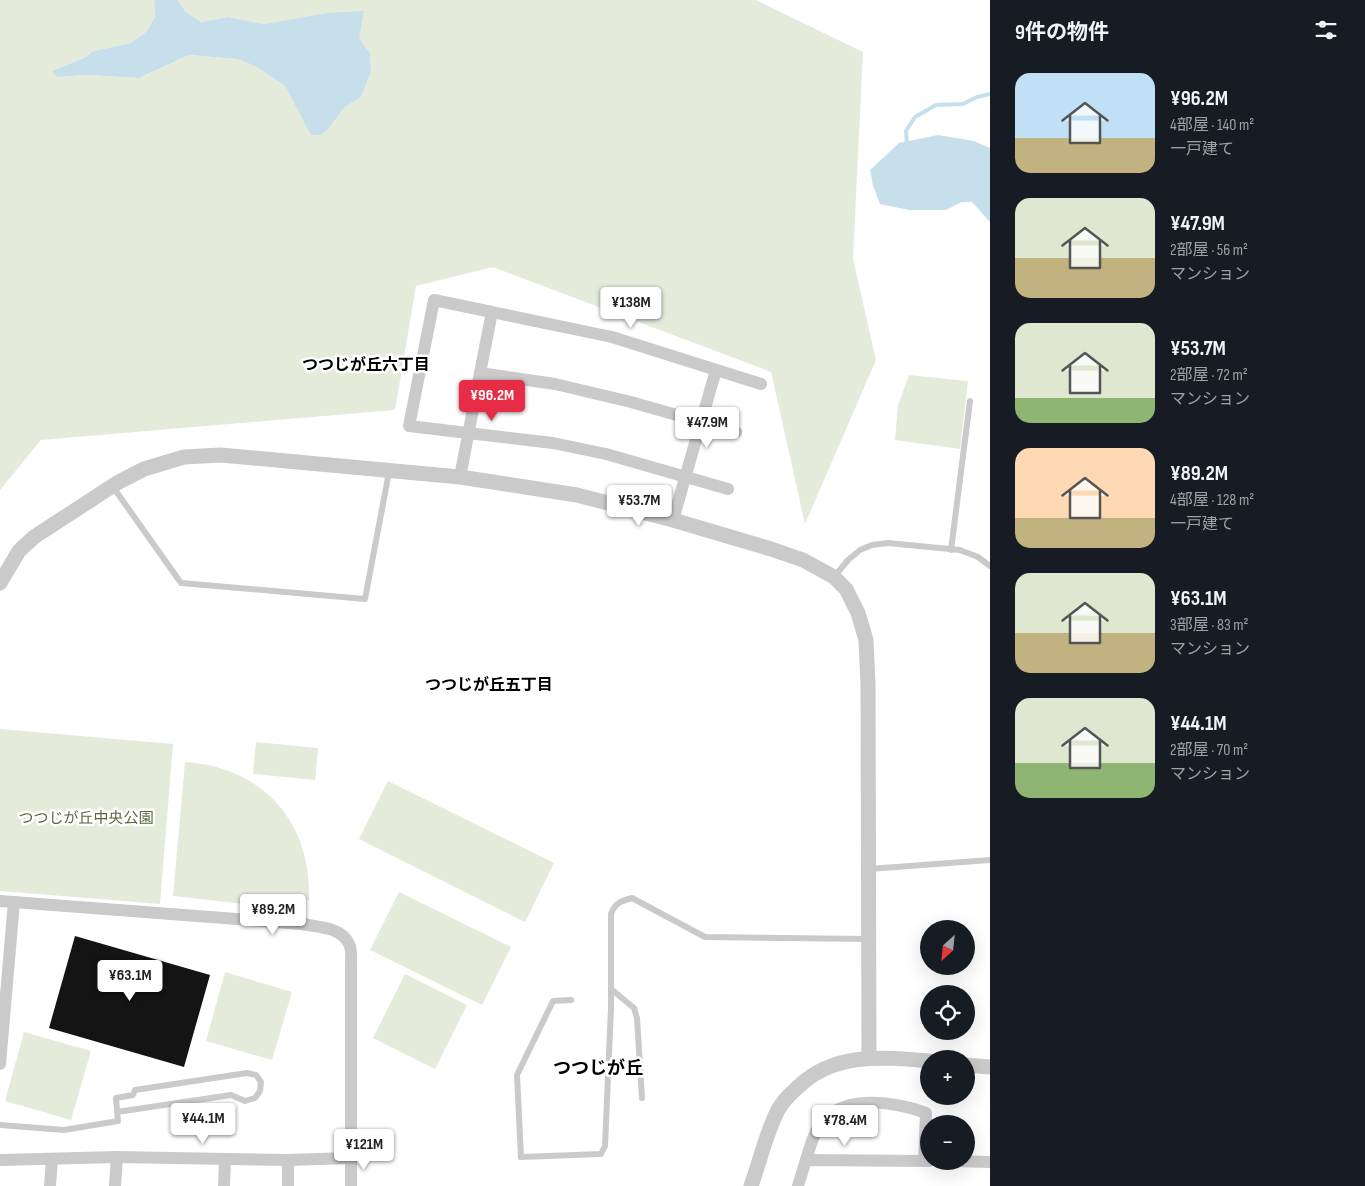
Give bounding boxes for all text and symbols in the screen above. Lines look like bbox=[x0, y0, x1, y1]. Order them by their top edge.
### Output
icon: filters bbox=[1312, 16, 1340, 44]
text: 9件の物件 bbox=[1015, 20, 1109, 45]
text: ¥96.2M bbox=[1170, 86, 1228, 111]
icon: home bbox=[1055, 93, 1115, 153]
text: 4部屋 · 140 m² bbox=[1170, 116, 1254, 135]
text: 一戸建て bbox=[1170, 140, 1234, 159]
text: ¥47.9M bbox=[1170, 211, 1225, 236]
icon: home bbox=[1055, 218, 1115, 278]
text: 2部屋 · 56 m² bbox=[1170, 241, 1248, 260]
text: マンション bbox=[1170, 265, 1250, 284]
pin: ¥138M bbox=[596, 286, 666, 329]
text: ¥138M bbox=[611, 293, 651, 312]
text: ¥53.7M bbox=[1170, 336, 1226, 361]
icon: home bbox=[1055, 343, 1115, 403]
district label: つつじが丘六丁目 bbox=[302, 356, 430, 375]
text: 2部屋 · 72 m² bbox=[1170, 366, 1248, 385]
pin: ¥96.2M bbox=[451, 380, 533, 422]
text: ¥96.2M bbox=[470, 386, 514, 405]
text: マンション bbox=[1170, 390, 1250, 409]
pin: ¥47.9M bbox=[666, 406, 748, 449]
text: ¥47.9M bbox=[686, 413, 728, 432]
text: ¥89.2M bbox=[1170, 461, 1228, 486]
icon: home bbox=[1055, 468, 1115, 528]
pin: ¥53.7M bbox=[598, 484, 680, 527]
text: ¥53.7M bbox=[618, 491, 660, 510]
text: 4部屋 · 128 m² bbox=[1170, 491, 1254, 510]
text: 一戸建て bbox=[1170, 515, 1234, 534]
text: ¥63.1M bbox=[1170, 586, 1227, 611]
icon: home bbox=[1055, 593, 1115, 653]
text: 3部屋 · 83 m² bbox=[1170, 616, 1248, 635]
text: マンション bbox=[1170, 640, 1250, 659]
district label: つつじが丘五丁目 bbox=[425, 676, 553, 695]
text: ¥44.1M bbox=[1170, 711, 1227, 736]
icon: home bbox=[1055, 718, 1115, 778]
text: 2部屋 · 70 m² bbox=[1170, 741, 1248, 760]
text: マンション bbox=[1170, 765, 1250, 784]
park label: つつじが丘中央公園 bbox=[18, 809, 154, 828]
pin: ¥89.2M bbox=[232, 894, 314, 936]
text: ¥89.2M bbox=[251, 900, 295, 919]
north arrow bbox=[920, 920, 975, 975]
map controls bbox=[920, 920, 975, 1170]
pin: ¥63.1M bbox=[89, 960, 171, 1002]
text: ¥63.1M bbox=[108, 966, 152, 985]
button: locate bbox=[920, 985, 975, 1040]
button: + bbox=[920, 1050, 975, 1105]
district label: つつじが丘 bbox=[553, 1058, 643, 1079]
pin: ¥44.1M bbox=[162, 1102, 244, 1145]
pin: ¥78.4M bbox=[804, 1104, 886, 1147]
text: ¥44.1M bbox=[181, 1109, 225, 1128]
text: ¥78.4M bbox=[823, 1111, 867, 1130]
button: − bbox=[920, 1115, 975, 1170]
pin: ¥121M bbox=[329, 1128, 399, 1171]
text: ¥121M bbox=[345, 1135, 383, 1154]

